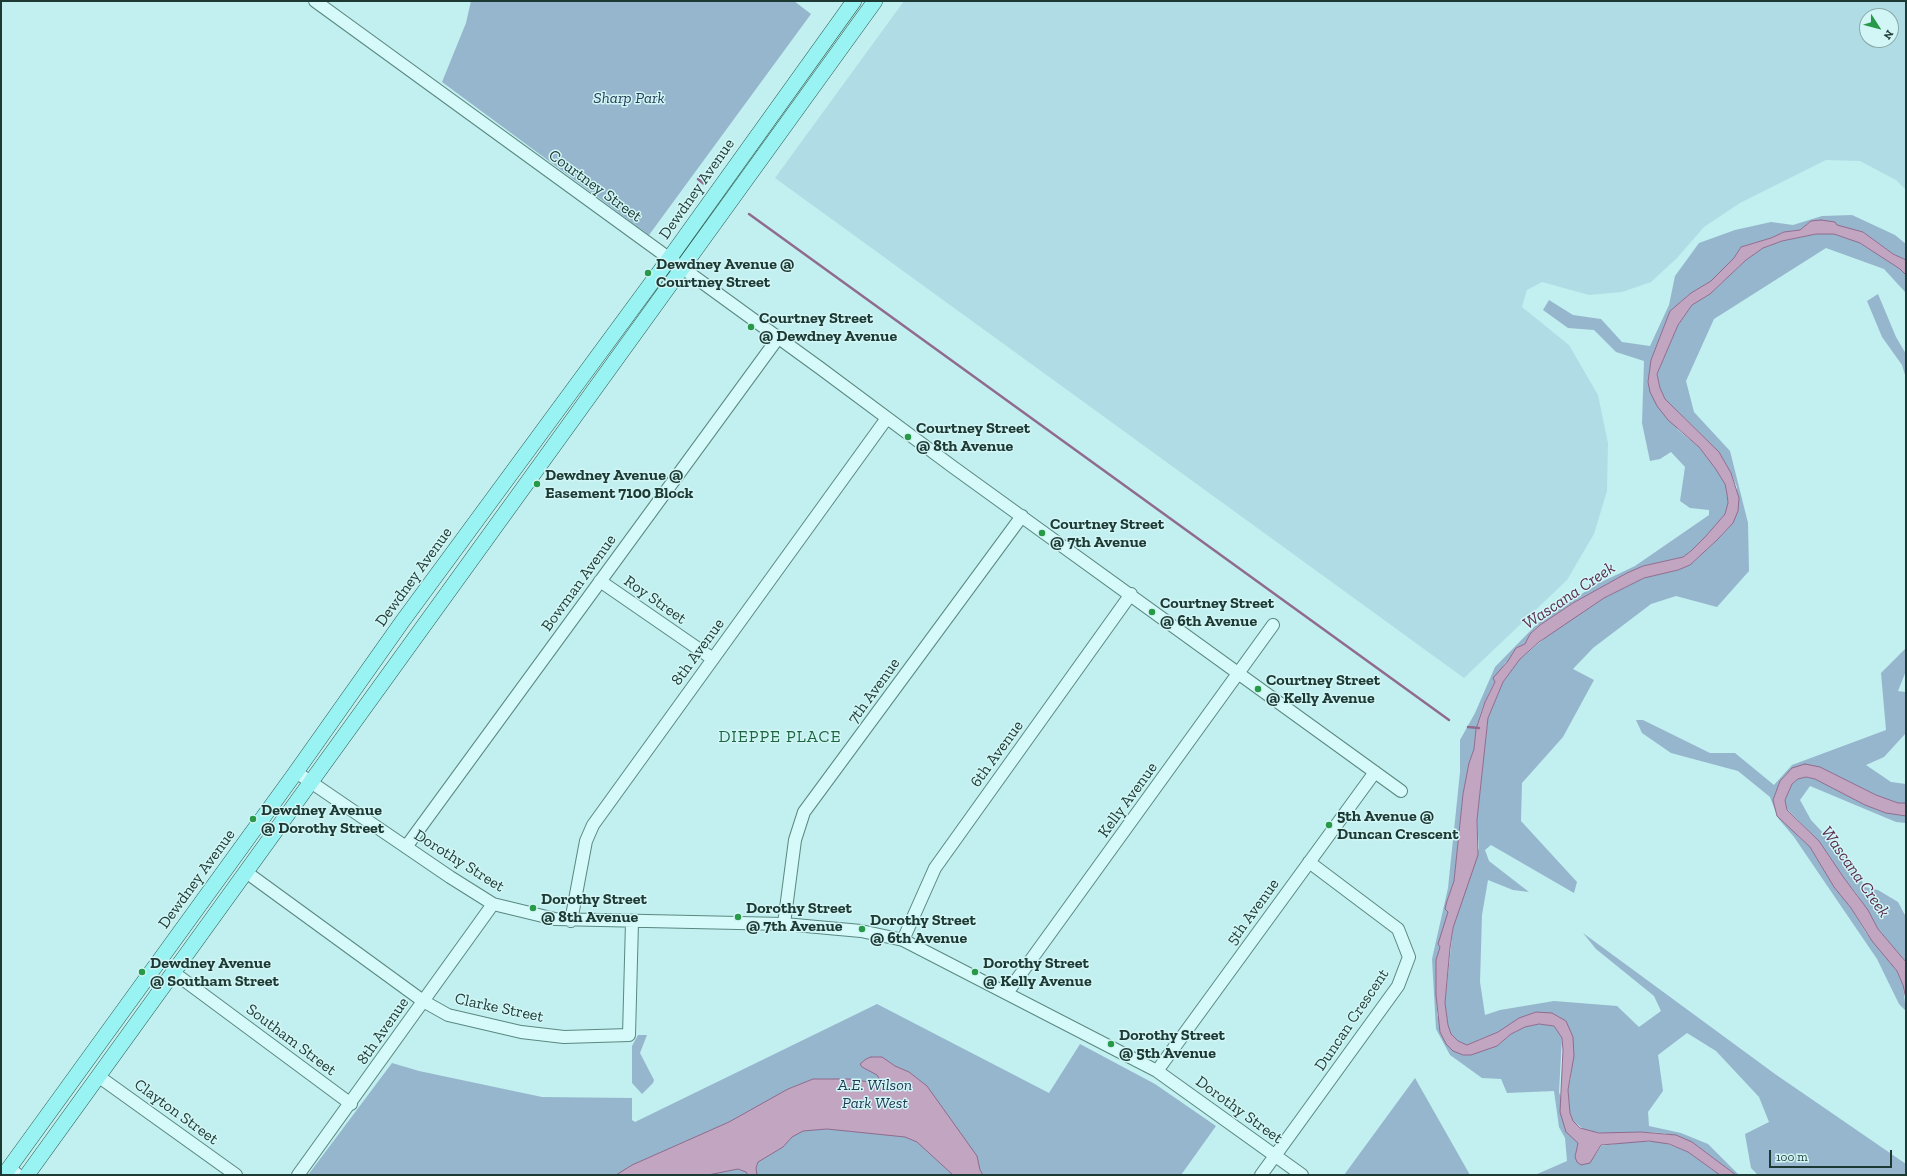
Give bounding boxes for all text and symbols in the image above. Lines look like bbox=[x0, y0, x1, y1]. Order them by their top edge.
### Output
north arrow bbox=[1859, 8, 1899, 48]
text: N bbox=[1881, 28, 1896, 42]
park label: Sharp Park bbox=[593, 88, 665, 108]
street label: Dewdney Avenue bbox=[655, 135, 739, 243]
street label: Courtney Street bbox=[545, 146, 645, 226]
place label: Dewdney Avenue @ Courtney Street bbox=[656, 254, 794, 292]
marker: Dewdney Avenue @ Courtney Street bbox=[643, 268, 653, 278]
place label: Courtney Street @ Dewdney Avenue bbox=[759, 308, 897, 346]
marker: Courtney Street @ Dewdney Avenue bbox=[746, 322, 756, 332]
place label: Courtney Street @ 8th Avenue bbox=[916, 418, 1030, 456]
marker: Courtney Street @ 8th Avenue bbox=[903, 432, 913, 442]
place label: Dewdney Avenue @ Easement 7100 Block bbox=[545, 465, 693, 503]
marker: Dewdney Avenue @ Easement 7100 Block bbox=[532, 479, 542, 489]
place label: Courtney Street @ 7th Avenue bbox=[1050, 514, 1164, 552]
street label: Dewdney Avenue bbox=[371, 523, 457, 631]
marker: Courtney Street @ 7th Avenue bbox=[1037, 528, 1047, 538]
street label: Bowman Avenue bbox=[537, 531, 621, 635]
water label: Wascana Creek bbox=[1519, 558, 1619, 634]
street label: Roy Street bbox=[620, 572, 690, 628]
place label: Courtney Street @ 6th Avenue bbox=[1160, 593, 1274, 631]
marker: Courtney Street @ 6th Avenue bbox=[1147, 607, 1157, 617]
street label: 8th Avenue bbox=[667, 615, 729, 689]
street label: 7th Avenue bbox=[844, 654, 904, 728]
place label: Courtney Street @ Kelly Avenue bbox=[1266, 670, 1380, 708]
marker: Courtney Street @ Kelly Avenue bbox=[1253, 684, 1263, 694]
street label: 6th Avenue bbox=[966, 717, 1028, 791]
district label: DIEPPE PLACE bbox=[719, 727, 841, 747]
street label: Kelly Avenue bbox=[1094, 759, 1162, 841]
place label: Dewdney Avenue @ Dorothy Street bbox=[261, 800, 384, 838]
place label: 5th Avenue @ Duncan Crescent bbox=[1337, 806, 1459, 844]
marker: Dewdney Avenue @ Dorothy Street bbox=[248, 814, 258, 824]
marker: 5th Avenue @ Duncan Crescent bbox=[1324, 820, 1334, 830]
water label: Wascana Creek bbox=[1816, 822, 1894, 922]
street label: Dewdney Avenue bbox=[154, 825, 240, 933]
street label: Dorothy Street bbox=[410, 826, 508, 896]
street label: 5th Avenue bbox=[1222, 875, 1284, 949]
place label: Dorothy Street @ 8th Avenue bbox=[541, 889, 647, 927]
place label: Dorothy Street @ 7th Avenue bbox=[746, 898, 852, 936]
marker: Dorothy Street @ 8th Avenue bbox=[528, 903, 538, 913]
place label: Dorothy Street @ 6th Avenue bbox=[870, 910, 976, 948]
marker: Dorothy Street @ 7th Avenue bbox=[733, 912, 743, 922]
marker: Dorothy Street @ 6th Avenue bbox=[857, 924, 867, 934]
place label: Dewdney Avenue @ Southam Street bbox=[150, 953, 279, 991]
place label: Dorothy Street @ Kelly Avenue bbox=[983, 953, 1092, 991]
street label: Duncan Crescent bbox=[1311, 965, 1393, 1075]
marker: Dewdney Avenue @ Southam Street bbox=[137, 967, 147, 977]
marker: Dorothy Street @ Kelly Avenue bbox=[970, 967, 980, 977]
street label: Clarke Street bbox=[453, 989, 545, 1027]
street label: 8th Avenue bbox=[353, 994, 413, 1068]
street label: Southam Street bbox=[242, 1000, 340, 1080]
place label: Dorothy Street @ 5th Avenue bbox=[1119, 1025, 1225, 1063]
marker: Dorothy Street @ 5th Avenue bbox=[1106, 1039, 1116, 1049]
street label: Dorothy Street bbox=[1192, 1072, 1286, 1148]
street label: Clayton Street bbox=[130, 1075, 222, 1149]
park label: A.E. Wilson Park West bbox=[838, 1075, 912, 1113]
scale bar bbox=[1771, 1142, 1894, 1168]
text: 100 m bbox=[1776, 1150, 1808, 1164]

